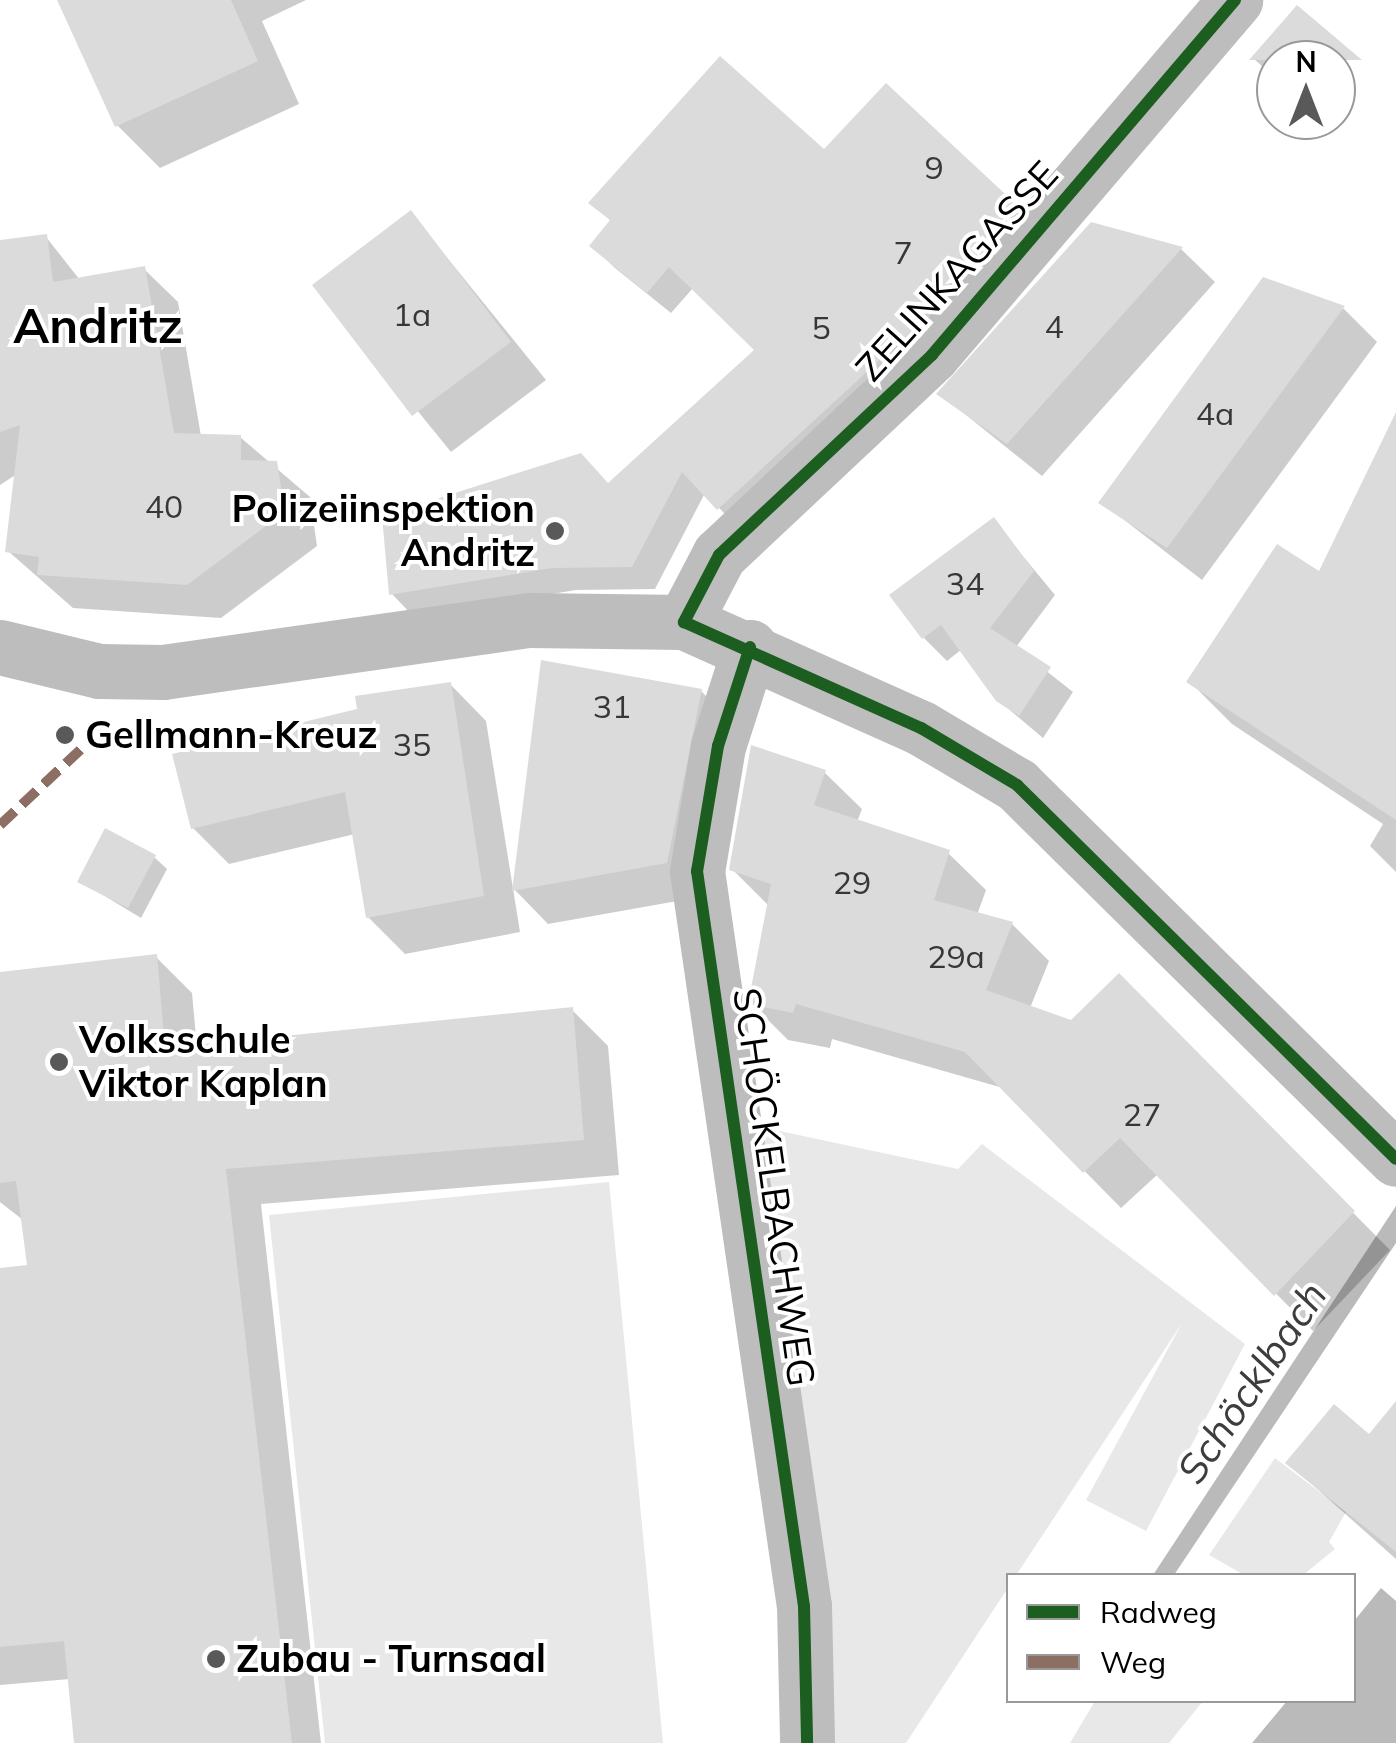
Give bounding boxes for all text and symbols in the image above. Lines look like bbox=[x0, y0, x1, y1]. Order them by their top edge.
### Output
north arrow bbox=[1256, 40, 1356, 140]
text: N bbox=[1295, 44, 1317, 79]
house number: 9 bbox=[924, 148, 944, 186]
street label: ZELINKAGASSE bbox=[847, 152, 1067, 390]
house number: 7 bbox=[893, 233, 913, 271]
house number: 1a bbox=[393, 295, 431, 333]
district label: Andritz bbox=[13, 297, 183, 355]
house number: 4 bbox=[1044, 307, 1064, 345]
house number: 5 bbox=[811, 308, 831, 346]
house number: 4a bbox=[1196, 394, 1234, 432]
place label: Polizeiinspektion Andritz bbox=[232, 486, 535, 576]
house number: 40 bbox=[145, 487, 183, 525]
marker: Polizeiinspektion Andritz bbox=[544, 520, 566, 542]
house number: 34 bbox=[946, 564, 984, 602]
house number: 31 bbox=[593, 687, 631, 725]
place label: Gellmann-Kreuz bbox=[85, 712, 377, 758]
marker: Gellmann-Kreuz bbox=[54, 724, 76, 746]
house number: 35 bbox=[393, 725, 431, 763]
house number: 29 bbox=[833, 863, 871, 901]
house number: 29a bbox=[927, 937, 985, 975]
street label: SCHÖCKELBACHWEG bbox=[723, 985, 825, 1389]
place label: Volksschule Viktor Kaplan bbox=[79, 1017, 328, 1106]
marker: Volksschule Viktor Kaplan bbox=[48, 1051, 70, 1073]
house number: 27 bbox=[1123, 1095, 1161, 1133]
water label: Schöcklbach bbox=[1166, 1272, 1336, 1492]
legend bbox=[1006, 1573, 1356, 1703]
text: Radweg bbox=[1100, 1593, 1217, 1631]
place label: Zubau - Turnsaal bbox=[236, 1636, 546, 1682]
text: Weg bbox=[1100, 1643, 1166, 1681]
marker: Zubau - Turnsaal bbox=[205, 1648, 227, 1670]

